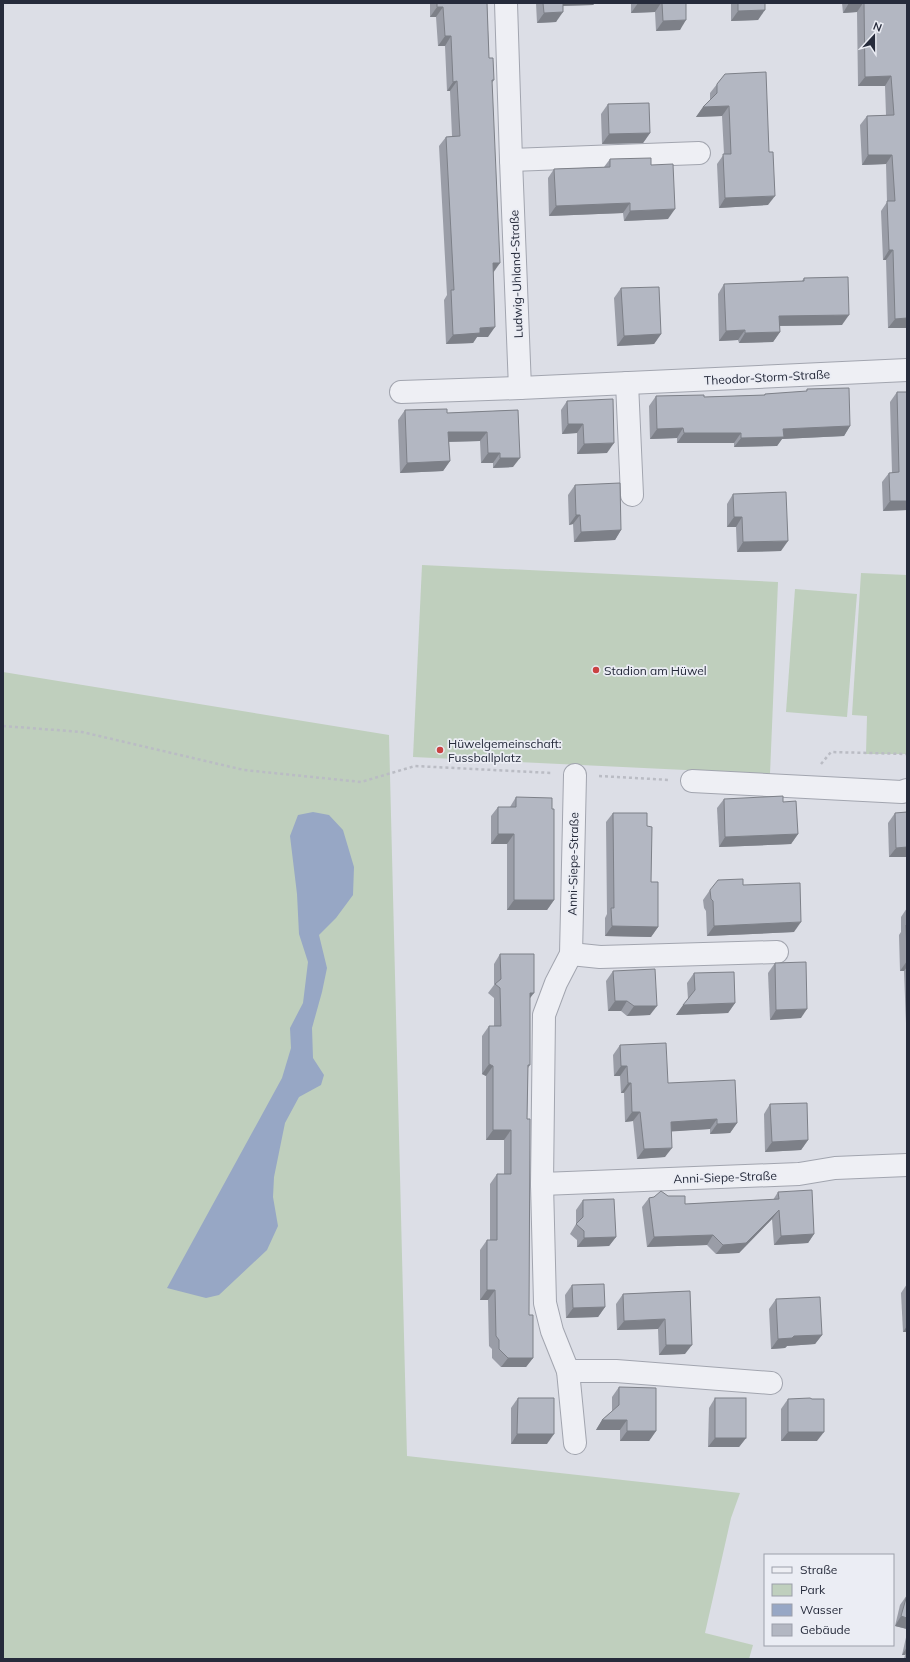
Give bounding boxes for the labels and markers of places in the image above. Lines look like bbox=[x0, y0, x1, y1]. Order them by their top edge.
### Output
place label: Stadion am Hüwel bbox=[604, 663, 707, 678]
marker: Stadion am Hüwel bbox=[591, 665, 601, 675]
place label: Hüwelgemeinschaft: Fussballplatz bbox=[448, 736, 561, 765]
marker: Hüwelgemeinschaft: Fussballplatz bbox=[435, 745, 445, 755]

